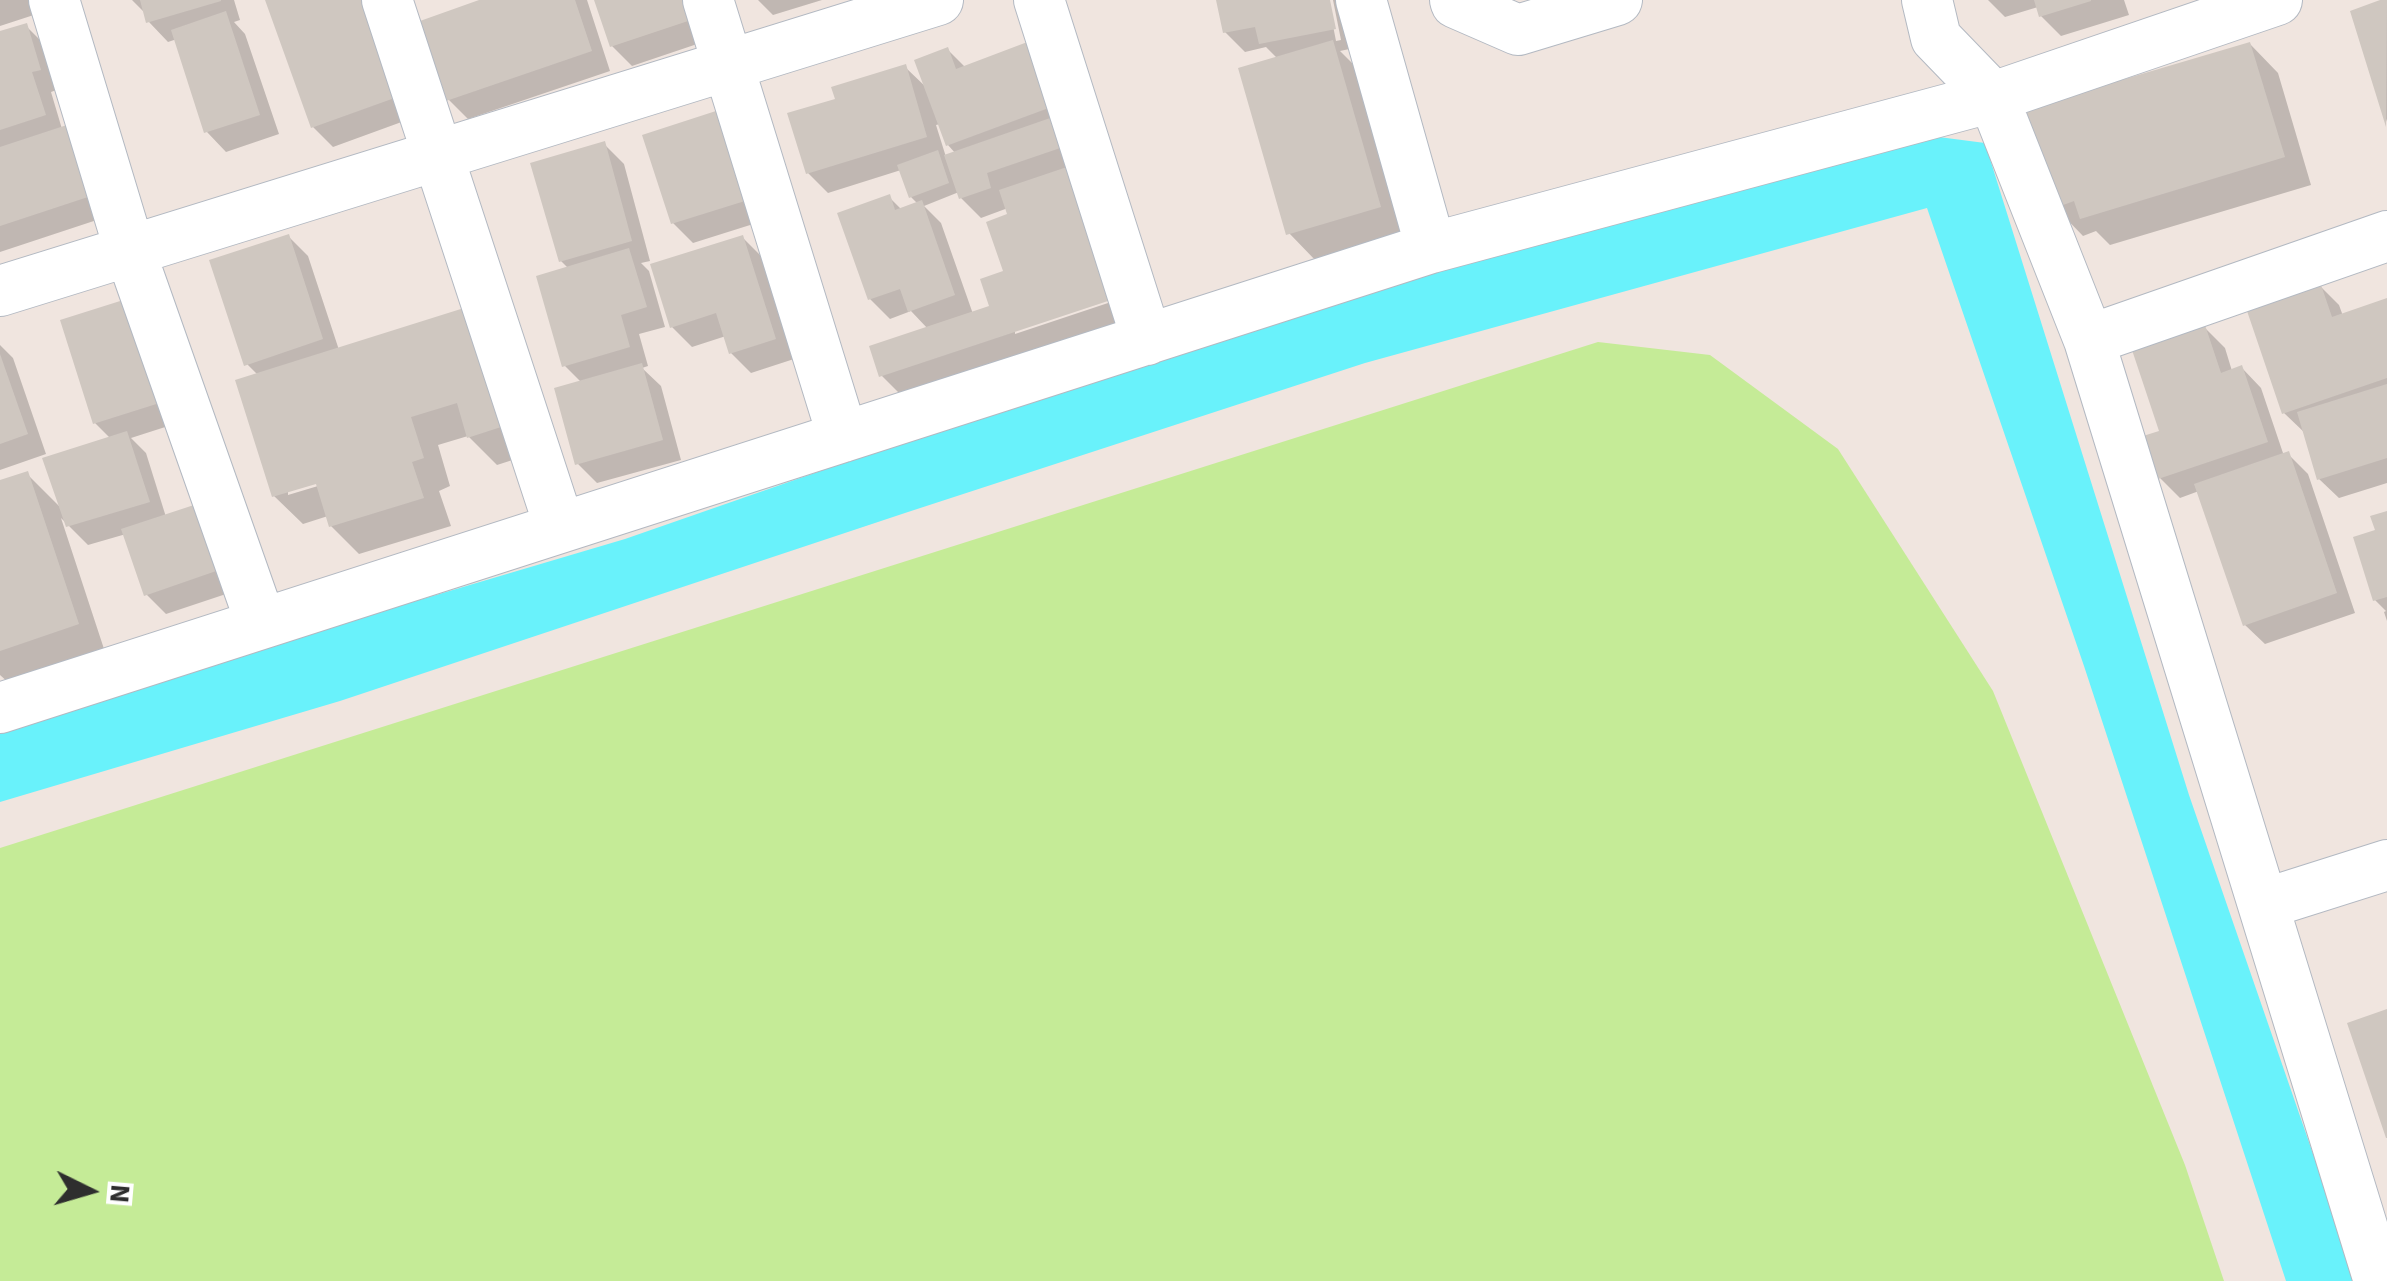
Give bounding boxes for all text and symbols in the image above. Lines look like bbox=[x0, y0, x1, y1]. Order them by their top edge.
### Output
north arrow bbox=[40, 1141, 140, 1241]
text: N bbox=[99, 1183, 141, 1205]

